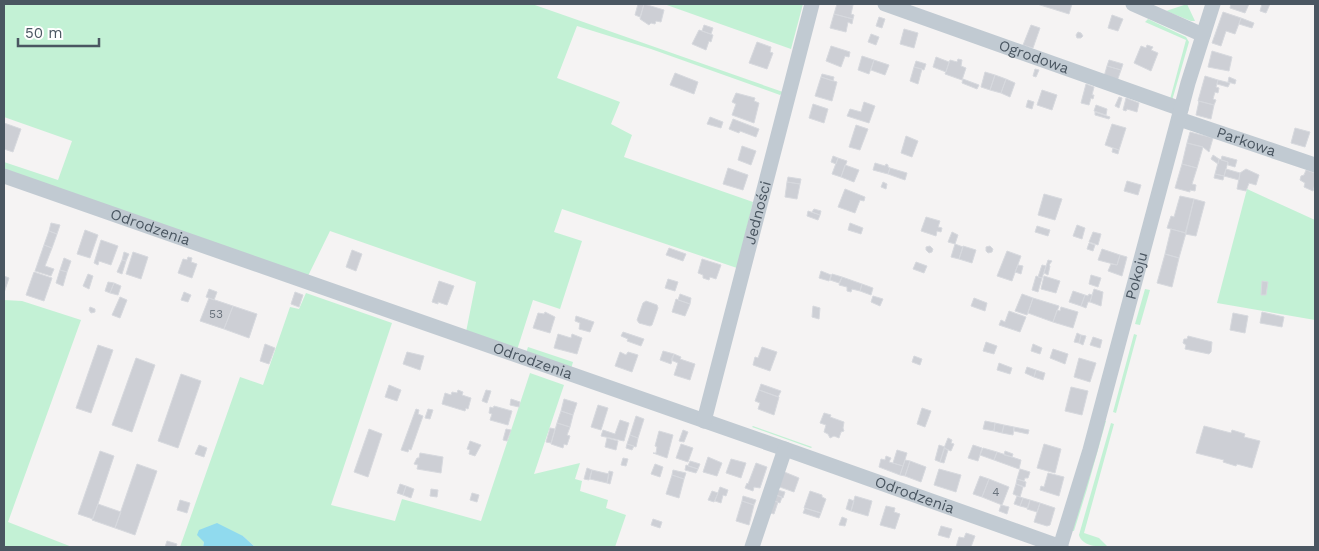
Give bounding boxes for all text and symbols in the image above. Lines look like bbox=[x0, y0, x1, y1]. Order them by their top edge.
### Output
scale bar bbox=[18, 15, 99, 47]
text: 50 m bbox=[25, 24, 62, 42]
street label: Ogrodowa bbox=[996, 36, 1072, 78]
street label: Parkowa bbox=[1214, 123, 1279, 160]
street label: Jedności bbox=[741, 179, 775, 247]
street label: Odrodzenia bbox=[108, 205, 193, 250]
street label: Pokoju bbox=[1122, 250, 1152, 301]
house number: 53 bbox=[209, 307, 223, 321]
street label: Odrodzenia bbox=[490, 339, 575, 383]
street label: Odrodzenia bbox=[872, 473, 957, 518]
house number: 4 bbox=[992, 485, 1000, 499]

